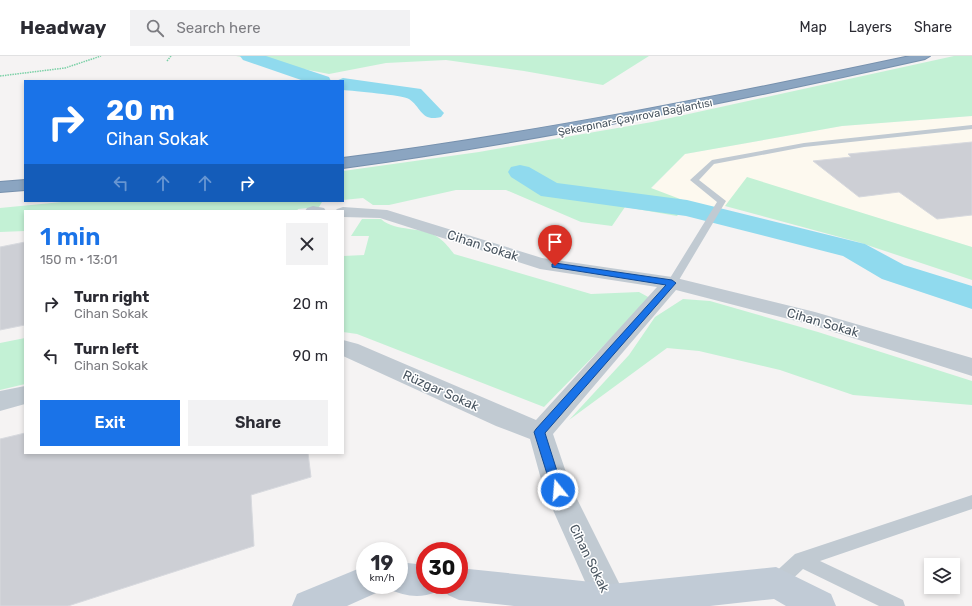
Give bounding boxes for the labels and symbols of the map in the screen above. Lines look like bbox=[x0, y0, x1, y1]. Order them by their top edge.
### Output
street label: Şekerpınar-Çayırova Bağlantısı bbox=[557, 96, 713, 139]
pin bbox=[538, 225, 572, 266]
street label: Cihan Sokak bbox=[445, 227, 521, 264]
street label: Cihan Sokak bbox=[785, 305, 861, 340]
street label: Rüzgar Sokak bbox=[400, 367, 481, 415]
position arrow bbox=[537, 469, 579, 511]
street label: Cihan Sokak bbox=[567, 522, 613, 595]
speed limit sign: 30 bbox=[416, 542, 468, 594]

